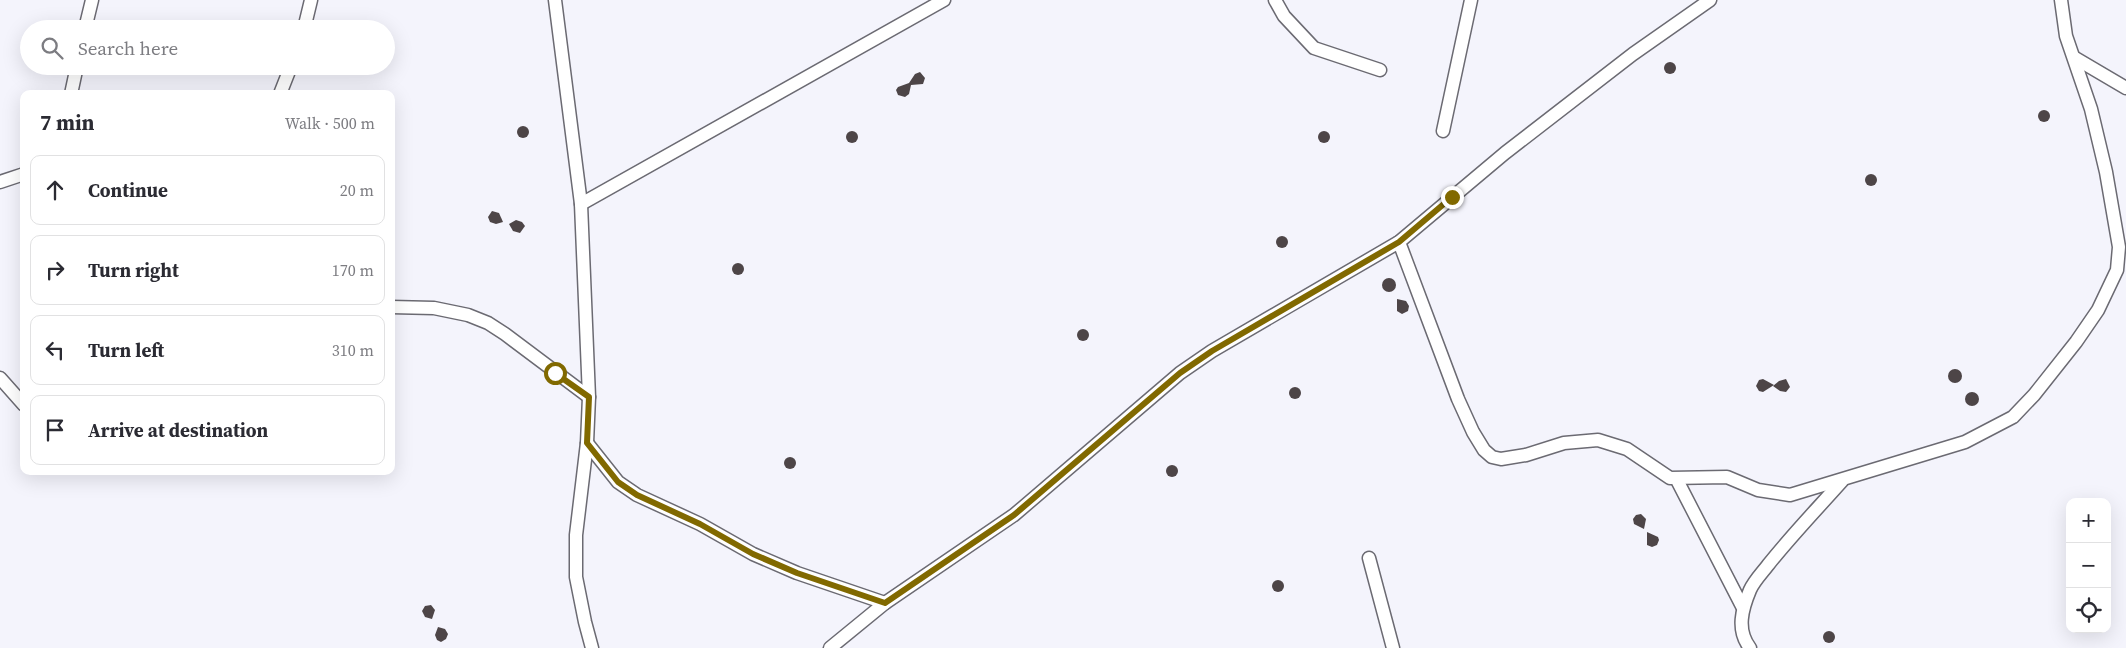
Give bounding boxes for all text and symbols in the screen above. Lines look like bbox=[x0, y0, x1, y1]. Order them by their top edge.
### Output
search box bbox=[20, 20, 395, 75]
icon: search bbox=[38, 34, 66, 62]
text: Search here bbox=[78, 35, 178, 61]
text: 7 min bbox=[40, 108, 95, 137]
text: Walk · 500 m bbox=[285, 112, 375, 134]
icon: ahead bbox=[41, 176, 69, 204]
text: Continue bbox=[88, 177, 168, 203]
text: 20 m bbox=[340, 179, 374, 201]
route end bbox=[1441, 186, 1464, 209]
icon: right bbox=[41, 256, 69, 284]
text: Turn right bbox=[88, 257, 179, 283]
text: 170 m bbox=[332, 259, 374, 281]
icon: left bbox=[41, 336, 69, 364]
text: Turn left bbox=[88, 337, 164, 363]
text: 310 m bbox=[332, 339, 374, 361]
route start bbox=[544, 362, 567, 385]
icon: arrive bbox=[41, 416, 69, 444]
text: Arrive at destination bbox=[88, 417, 268, 443]
map controls bbox=[2066, 498, 2111, 633]
button: + bbox=[2066, 498, 2111, 543]
button: − bbox=[2066, 543, 2111, 588]
button: locate bbox=[2066, 588, 2111, 633]

